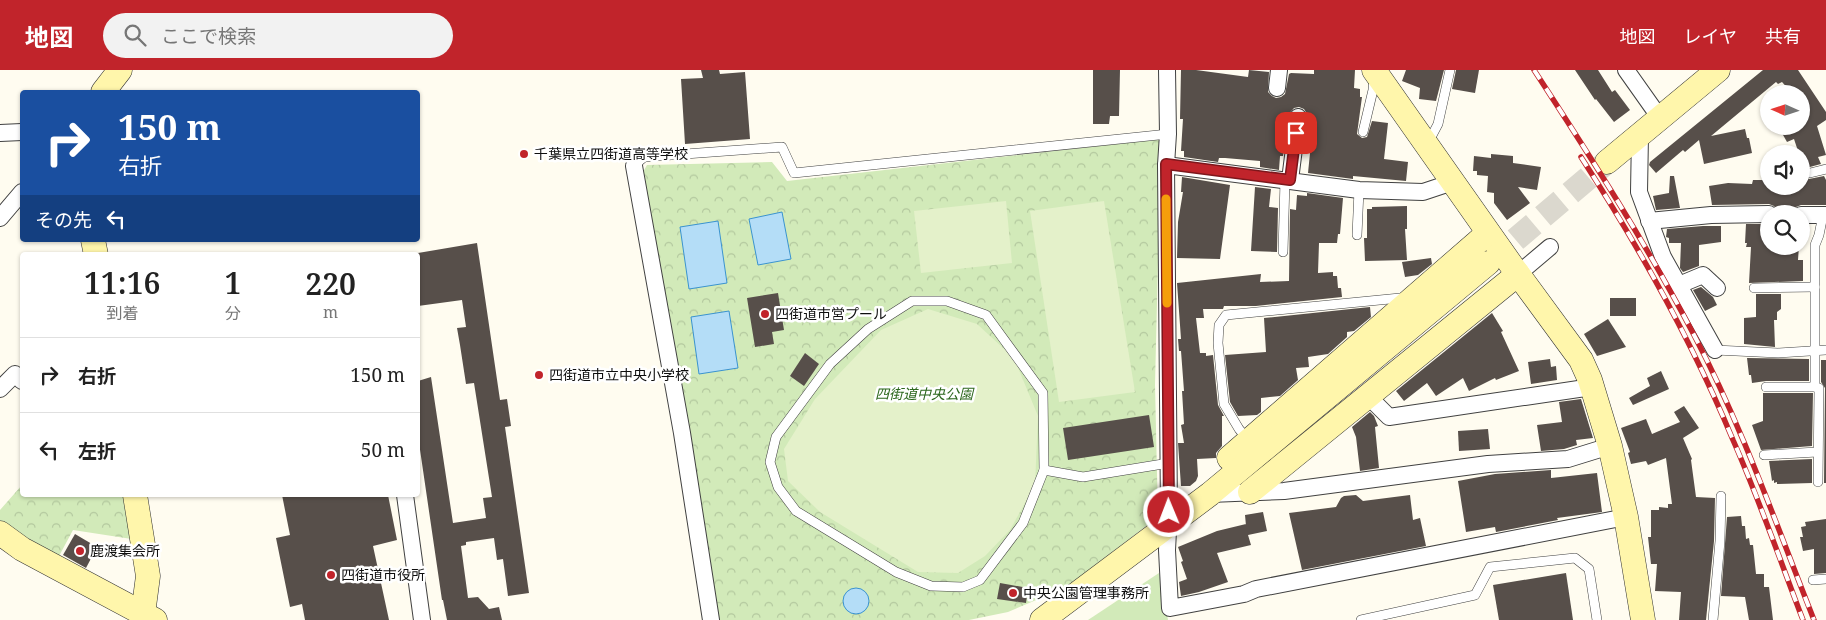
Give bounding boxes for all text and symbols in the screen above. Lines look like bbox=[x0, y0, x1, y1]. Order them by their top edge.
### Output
search box bbox=[103, 13, 453, 58]
text: 地図 bbox=[25, 20, 73, 53]
icon: search bbox=[121, 21, 149, 49]
text: ここで検索 bbox=[161, 23, 256, 49]
text: 地図 bbox=[1620, 24, 1656, 48]
text: レイヤ bbox=[1684, 24, 1737, 48]
text: 共有 bbox=[1765, 24, 1801, 48]
north arrow bbox=[1760, 85, 1810, 135]
map controls bbox=[1760, 85, 1810, 255]
text: 150 m bbox=[118, 103, 221, 150]
icon: right bbox=[35, 110, 100, 175]
pin bbox=[1275, 112, 1317, 154]
icon: arrive bbox=[1282, 119, 1310, 147]
place label: 千葉県立四街道高等学校 bbox=[534, 144, 688, 163]
button: sound bbox=[1760, 145, 1810, 195]
marker: 千葉県立四街道高等学校 bbox=[518, 148, 530, 160]
text: 右折 bbox=[118, 150, 162, 180]
icon: left bbox=[102, 205, 130, 233]
button: search bbox=[1760, 205, 1810, 255]
text: その先 bbox=[35, 207, 92, 233]
text: 11:16 bbox=[84, 262, 160, 303]
text: 1 bbox=[224, 262, 241, 303]
text: 220 bbox=[305, 263, 356, 304]
text: m bbox=[323, 301, 338, 323]
text: 到着 bbox=[106, 302, 138, 324]
text: 分 bbox=[225, 302, 241, 324]
place label: 四街道市営プール bbox=[775, 304, 887, 323]
marker: 四街道市営プール bbox=[759, 308, 771, 320]
icon: right bbox=[35, 361, 63, 389]
text: 150 m bbox=[350, 362, 405, 388]
text: 右折 bbox=[78, 363, 116, 389]
place label: 四街道市立中央小学校 bbox=[549, 365, 689, 384]
marker: 四街道市立中央小学校 bbox=[533, 369, 545, 381]
park label: 四街道中央公園 bbox=[875, 384, 975, 403]
icon: left bbox=[35, 436, 63, 464]
text: 50 m bbox=[361, 437, 405, 463]
text: 左折 bbox=[78, 438, 116, 464]
position arrow bbox=[1142, 485, 1194, 537]
place label: 鹿渡集会所 bbox=[90, 541, 160, 560]
marker: 鹿渡集会所 bbox=[74, 545, 86, 557]
place label: 四街道市役所 bbox=[341, 565, 425, 584]
marker: 四街道市役所 bbox=[325, 569, 337, 581]
place label: 中央公園管理事務所 bbox=[1023, 583, 1149, 602]
marker: 中央公園管理事務所 bbox=[1007, 587, 1019, 599]

